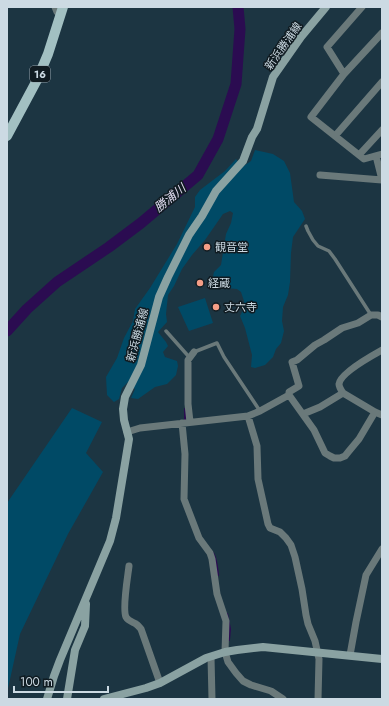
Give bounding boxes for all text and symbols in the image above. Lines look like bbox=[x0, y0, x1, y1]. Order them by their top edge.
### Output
street label: 新浜勝浦線 bbox=[261, 19, 305, 73]
road number: 16 bbox=[30, 66, 50, 82]
water label: 勝浦川 bbox=[150, 178, 191, 216]
place label: 観音堂 bbox=[215, 239, 248, 255]
marker: 観音堂 bbox=[202, 242, 212, 252]
place label: 経蔵 bbox=[208, 275, 230, 291]
marker: 経蔵 bbox=[195, 278, 205, 288]
place label: 丈六寺 bbox=[224, 299, 257, 315]
marker: 丈六寺 bbox=[211, 302, 221, 312]
street label: 新浜勝浦線 bbox=[122, 306, 152, 364]
scale bar bbox=[14, 668, 108, 694]
text: 100 m bbox=[20, 673, 53, 691]

